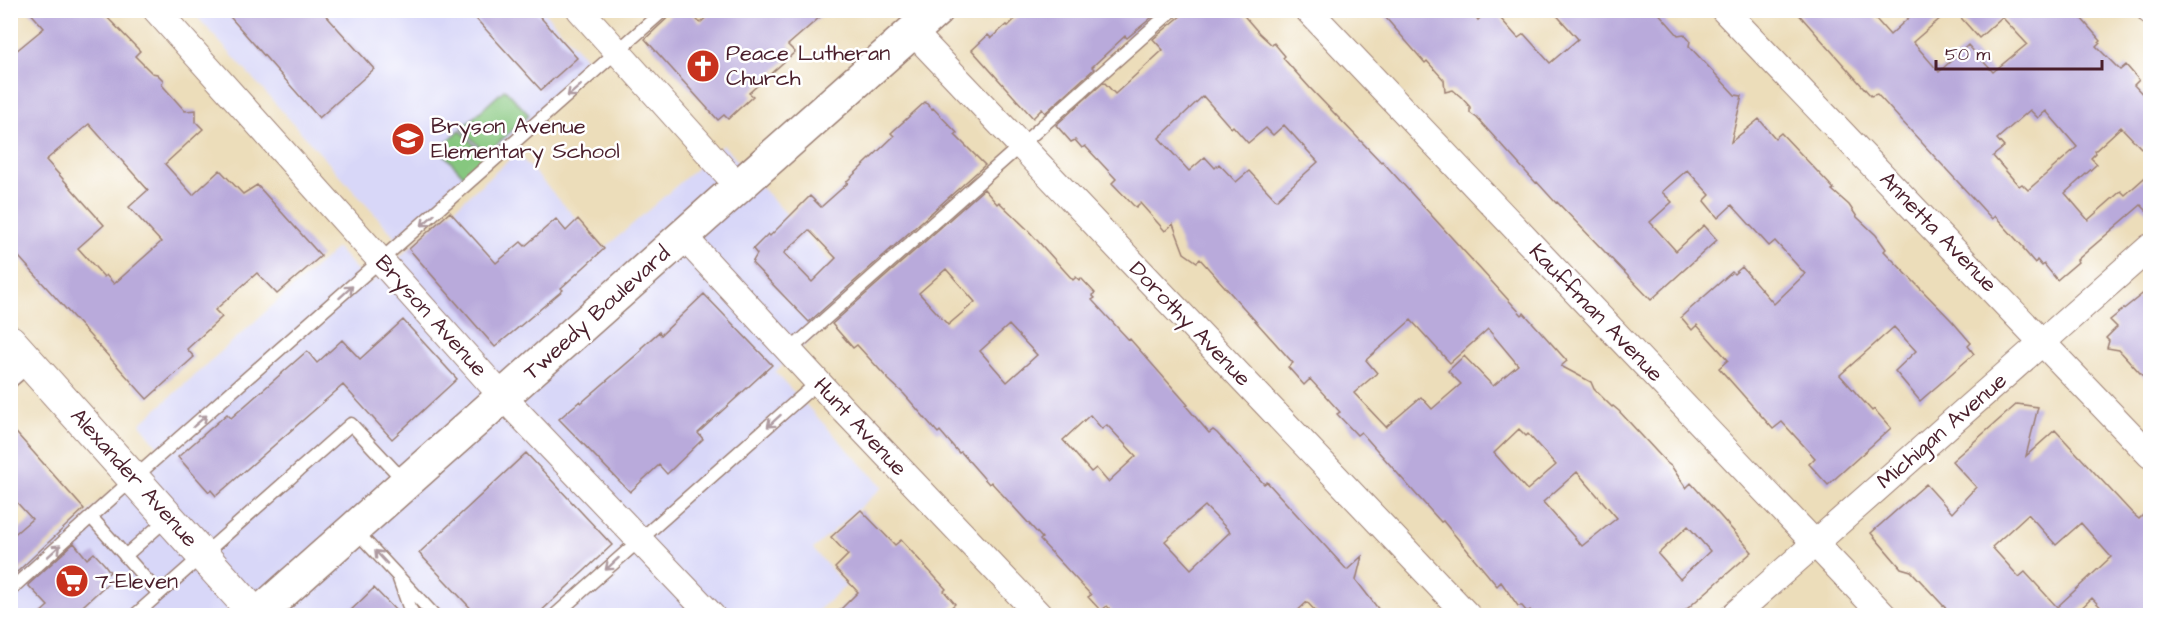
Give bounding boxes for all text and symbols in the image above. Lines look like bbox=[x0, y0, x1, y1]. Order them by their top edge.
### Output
scale bar bbox=[1936, 33, 2102, 71]
place label: Peace Lutheran Church bbox=[726, 38, 890, 94]
text: 50 m bbox=[1945, 42, 1990, 67]
church icon: Peace Lutheran Church bbox=[685, 48, 721, 84]
one-way arrow bbox=[567, 84, 582, 98]
place label: Bryson Avenue Elementary School bbox=[431, 111, 620, 168]
school or university icon: Bryson Avenue Elementary School bbox=[390, 121, 426, 157]
street label: Annetta Avenue bbox=[1872, 165, 2004, 299]
one-way arrow bbox=[421, 213, 436, 227]
street label: Kauffman Avenue bbox=[1522, 237, 1670, 389]
street label: Tweedy Boulevard bbox=[517, 239, 678, 388]
street label: Bryson Avenue bbox=[367, 248, 494, 385]
street label: Dorothy Avenue bbox=[1121, 254, 1258, 394]
one-way arrow bbox=[338, 285, 353, 299]
street label: Michigan Avenue bbox=[1870, 366, 2015, 497]
street label: Hunt Avenue bbox=[806, 371, 914, 483]
street label: Alexander Avenue bbox=[63, 402, 205, 554]
one-way arrow bbox=[192, 414, 207, 428]
one-way arrow bbox=[767, 414, 782, 428]
one-way arrow bbox=[46, 544, 61, 558]
one-way arrow bbox=[374, 550, 388, 565]
one-way arrow bbox=[605, 557, 620, 571]
supermarket icon: 7-Eleven bbox=[54, 563, 90, 599]
place label: 7-Eleven bbox=[95, 566, 178, 597]

